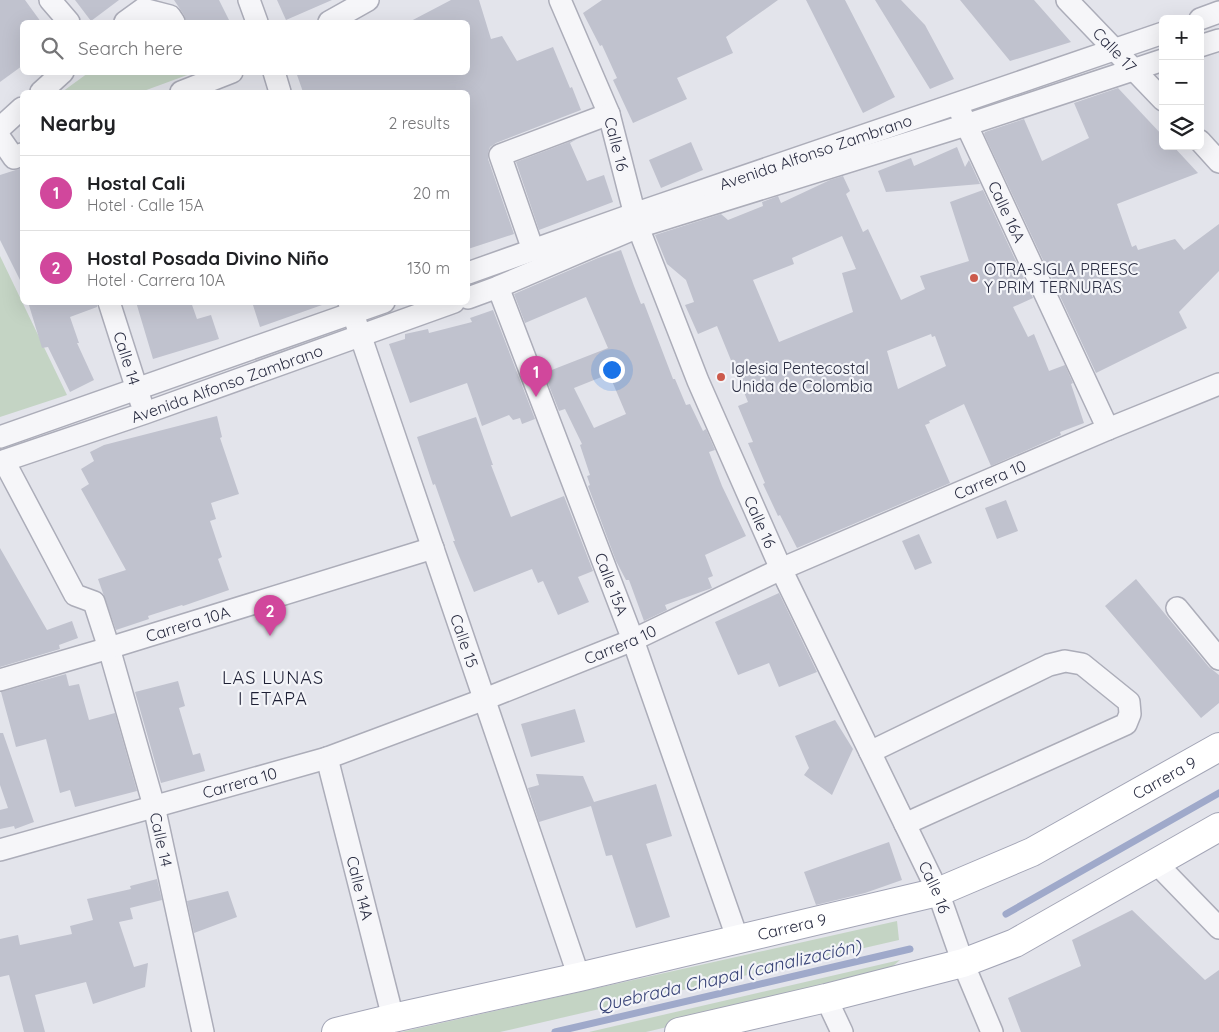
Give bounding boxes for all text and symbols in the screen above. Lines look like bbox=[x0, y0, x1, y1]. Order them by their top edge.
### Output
map controls bbox=[1159, 15, 1204, 150]
button: + bbox=[1159, 15, 1204, 60]
search box bbox=[20, 20, 470, 75]
street label: Calle 17 bbox=[1089, 23, 1141, 77]
icon: search bbox=[38, 34, 66, 62]
text: Search here bbox=[78, 36, 183, 60]
button: − bbox=[1159, 60, 1204, 105]
button: layers bbox=[1159, 105, 1204, 150]
text: Nearby bbox=[40, 110, 116, 136]
street label: Avenida Alfonso Zambrano bbox=[716, 110, 914, 194]
text: 2 results bbox=[388, 113, 450, 133]
street label: Calle 16 bbox=[600, 115, 633, 174]
text: Hostal Cali bbox=[87, 171, 185, 195]
street label: Calle 16A bbox=[984, 178, 1030, 246]
text: 1 bbox=[53, 183, 59, 203]
text: 20 m bbox=[413, 183, 450, 203]
text: Hotel · Calle 15A bbox=[87, 195, 204, 215]
text: Hostal Posada Divino Niño bbox=[87, 246, 329, 270]
text: 2 bbox=[51, 258, 61, 278]
text: 130 m bbox=[407, 258, 450, 278]
place label: OTRA-SIGLA PREESC Y PRIM TERNURAS bbox=[984, 259, 1138, 297]
text: Hotel · Carrera 10A bbox=[87, 270, 225, 290]
marker: OTRA-SIGLA PREESC Y PRIM TERNURAS bbox=[968, 272, 980, 284]
street label: Calle 14 bbox=[109, 329, 145, 387]
street label: Avenida Alfonso Zambrano bbox=[128, 340, 325, 427]
pin: 1 bbox=[520, 356, 552, 397]
your location bbox=[599, 357, 625, 383]
place label: Iglesia Pentecostal Unida de Colombia bbox=[731, 358, 873, 396]
marker: Iglesia Pentecostal Unida de Colombia bbox=[715, 371, 727, 383]
street label: Carrera 10 bbox=[951, 455, 1029, 504]
street label: Calle 16 bbox=[740, 493, 781, 552]
street label: Calle 15A bbox=[590, 550, 633, 618]
pin: 2 bbox=[254, 595, 286, 636]
street label: Carrera 10A bbox=[143, 601, 232, 646]
street label: Calle 15 bbox=[446, 611, 483, 670]
street label: Carrera 10 bbox=[581, 620, 660, 669]
district label: LAS LUNAS I ETAPA bbox=[222, 666, 324, 710]
street label: Carrera 9 bbox=[1129, 752, 1200, 804]
street label: Carrera 10 bbox=[200, 763, 279, 803]
street label: Calle 14 bbox=[146, 811, 177, 869]
street label: Calle 14A bbox=[342, 854, 378, 922]
street label: Calle 16 bbox=[914, 858, 955, 916]
street label: Carrera 9 bbox=[756, 909, 828, 944]
water label: Quebrada Chapal (canalización) bbox=[595, 934, 864, 1017]

